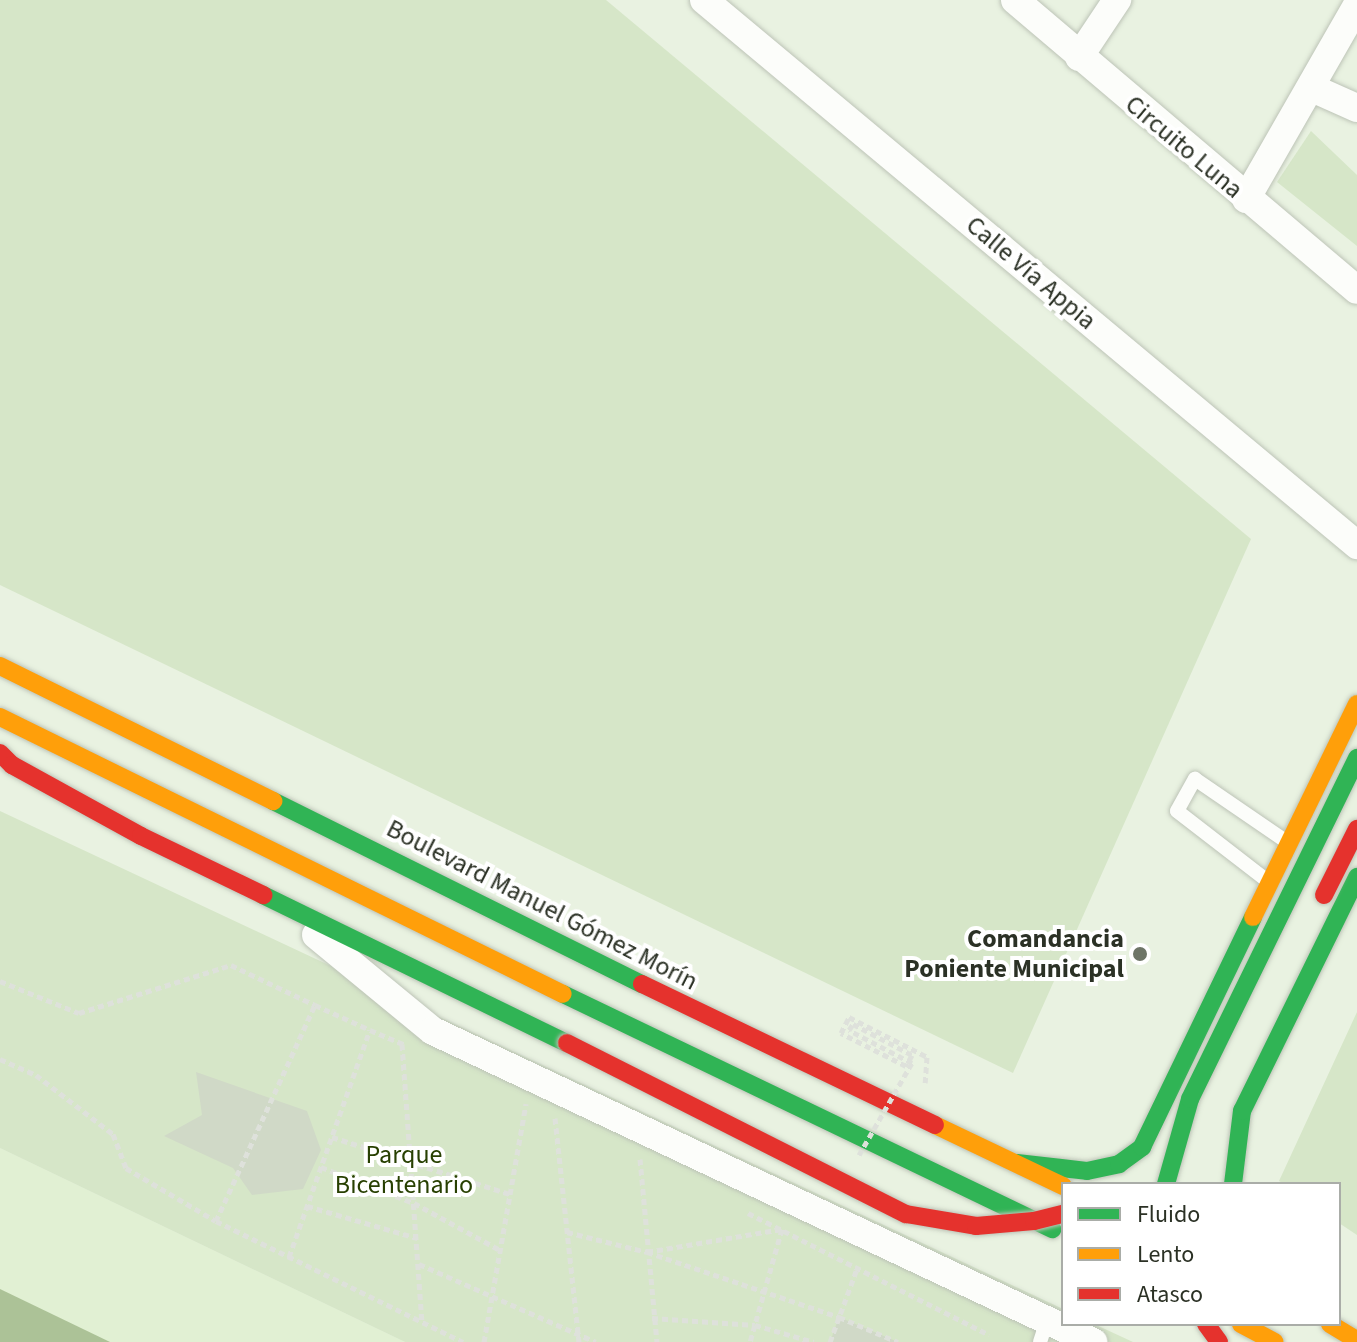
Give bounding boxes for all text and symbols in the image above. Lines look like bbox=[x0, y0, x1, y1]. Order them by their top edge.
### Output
street label: Circuito Luna bbox=[1119, 89, 1249, 205]
street label: Calle Vía Appia bbox=[960, 210, 1102, 336]
street label: Boulevard Manuel Gómez Morín bbox=[381, 813, 703, 997]
place label: Comandancia Poniente Municipal bbox=[904, 923, 1124, 984]
marker: Comandancia Poniente Municipal bbox=[1131, 945, 1149, 963]
park label: Parque Bicentenario bbox=[335, 1139, 473, 1200]
legend bbox=[1061, 1182, 1341, 1326]
text: Fluido bbox=[1137, 1197, 1200, 1232]
text: Lento bbox=[1137, 1237, 1194, 1272]
text: Atasco bbox=[1137, 1277, 1203, 1312]

